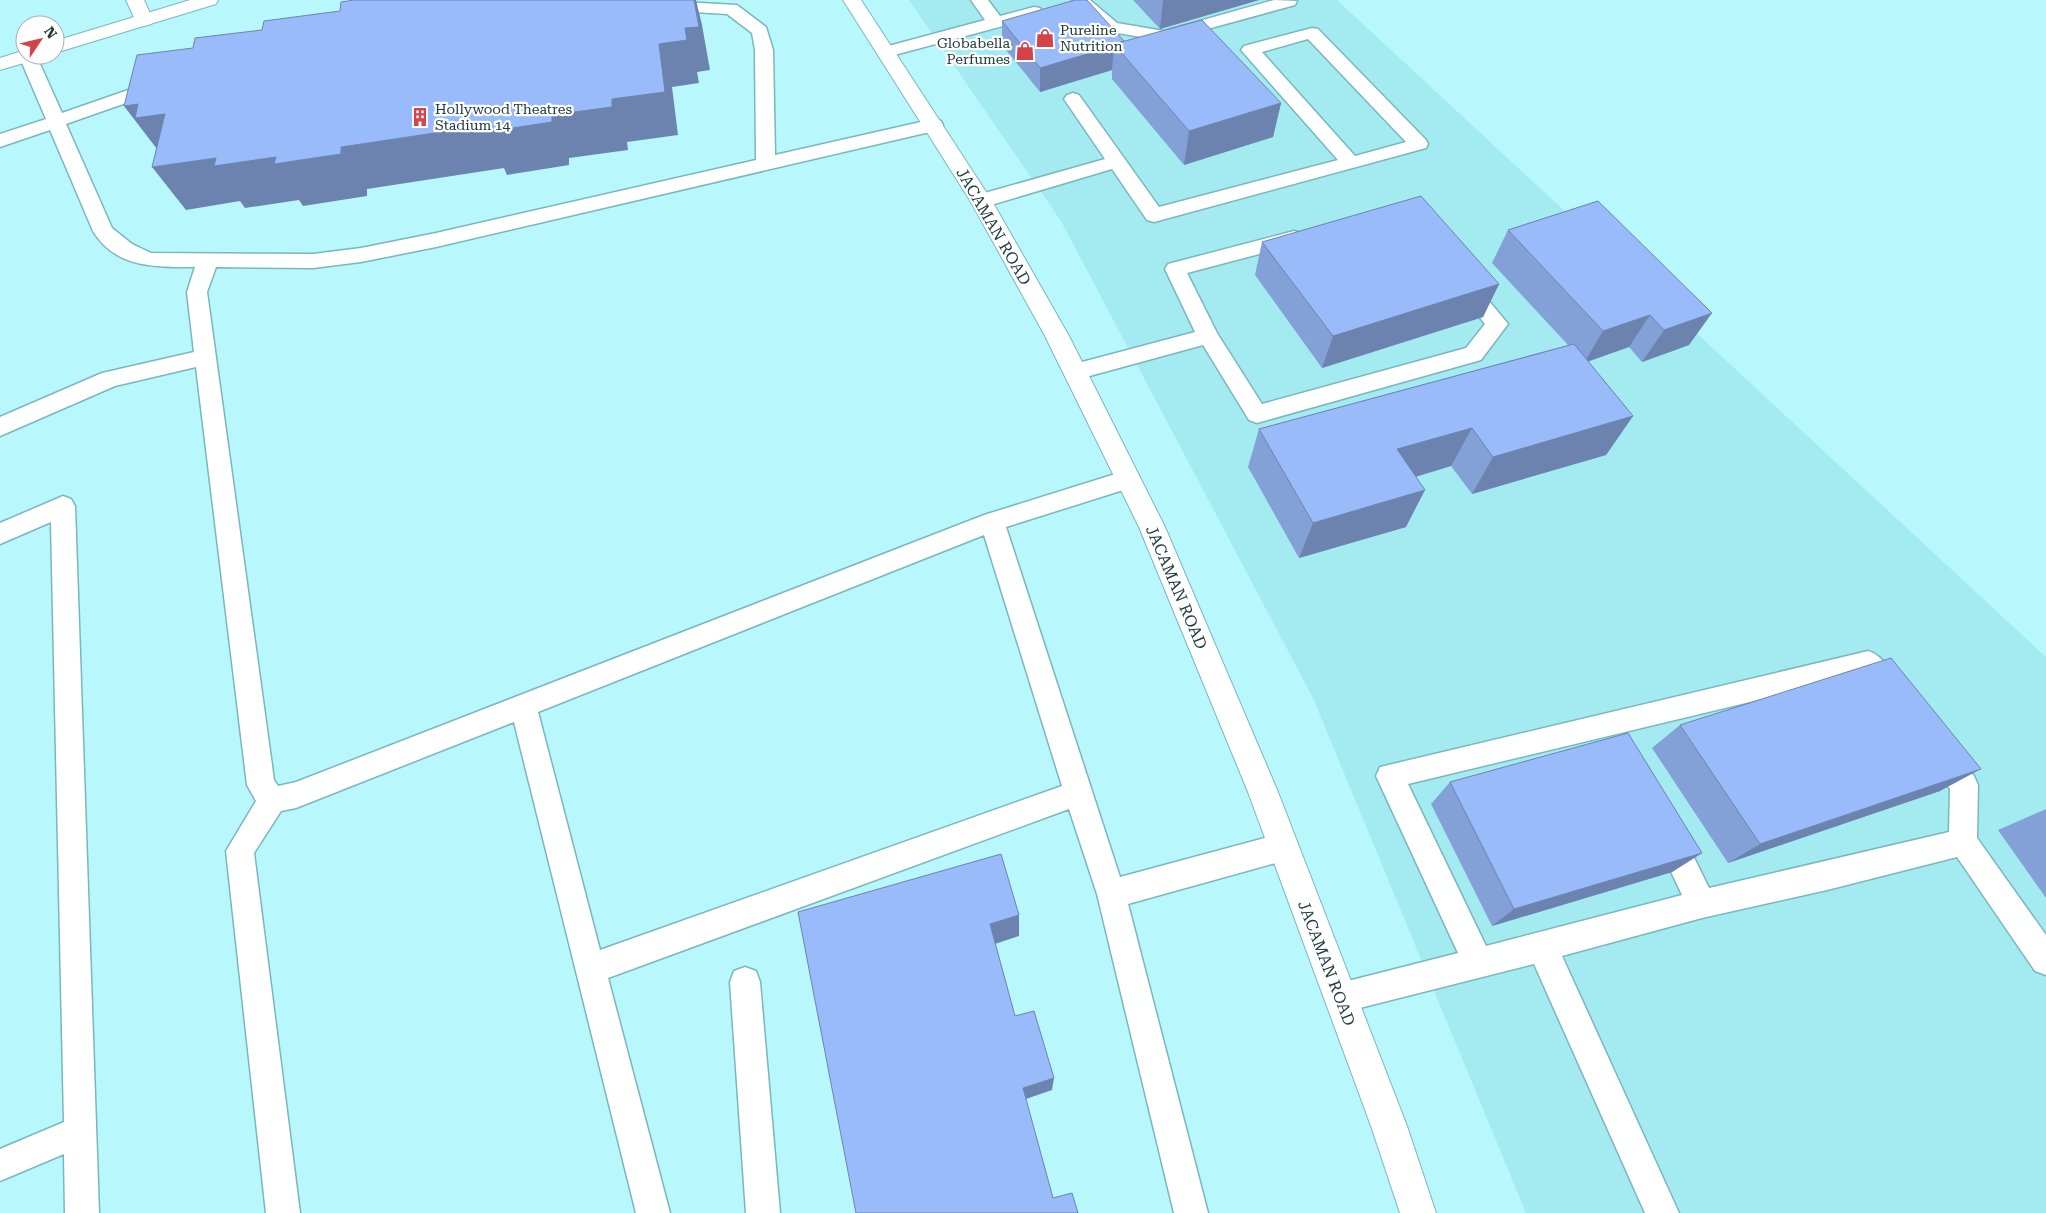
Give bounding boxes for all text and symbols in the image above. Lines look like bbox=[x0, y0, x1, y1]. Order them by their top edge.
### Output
north arrow bbox=[15, 15, 65, 65]
place label: Pureline Nutrition bbox=[1060, 22, 1123, 54]
text: N bbox=[41, 24, 60, 42]
shop icon: Pureline Nutrition bbox=[1034, 27, 1056, 49]
place label: Globabella Perfumes bbox=[937, 35, 1010, 67]
shop icon: Globabella Perfumes bbox=[1014, 40, 1036, 62]
place label: Hollywood Theatres Stadium 14 bbox=[435, 101, 572, 133]
building icon: Hollywood Theatres Stadium 14 bbox=[409, 106, 431, 128]
street label: JACAMAN ROAD bbox=[952, 164, 1035, 288]
street label: JACAMAN ROAD bbox=[1142, 523, 1211, 652]
street label: JACAMAN ROAD bbox=[1294, 898, 1359, 1028]

